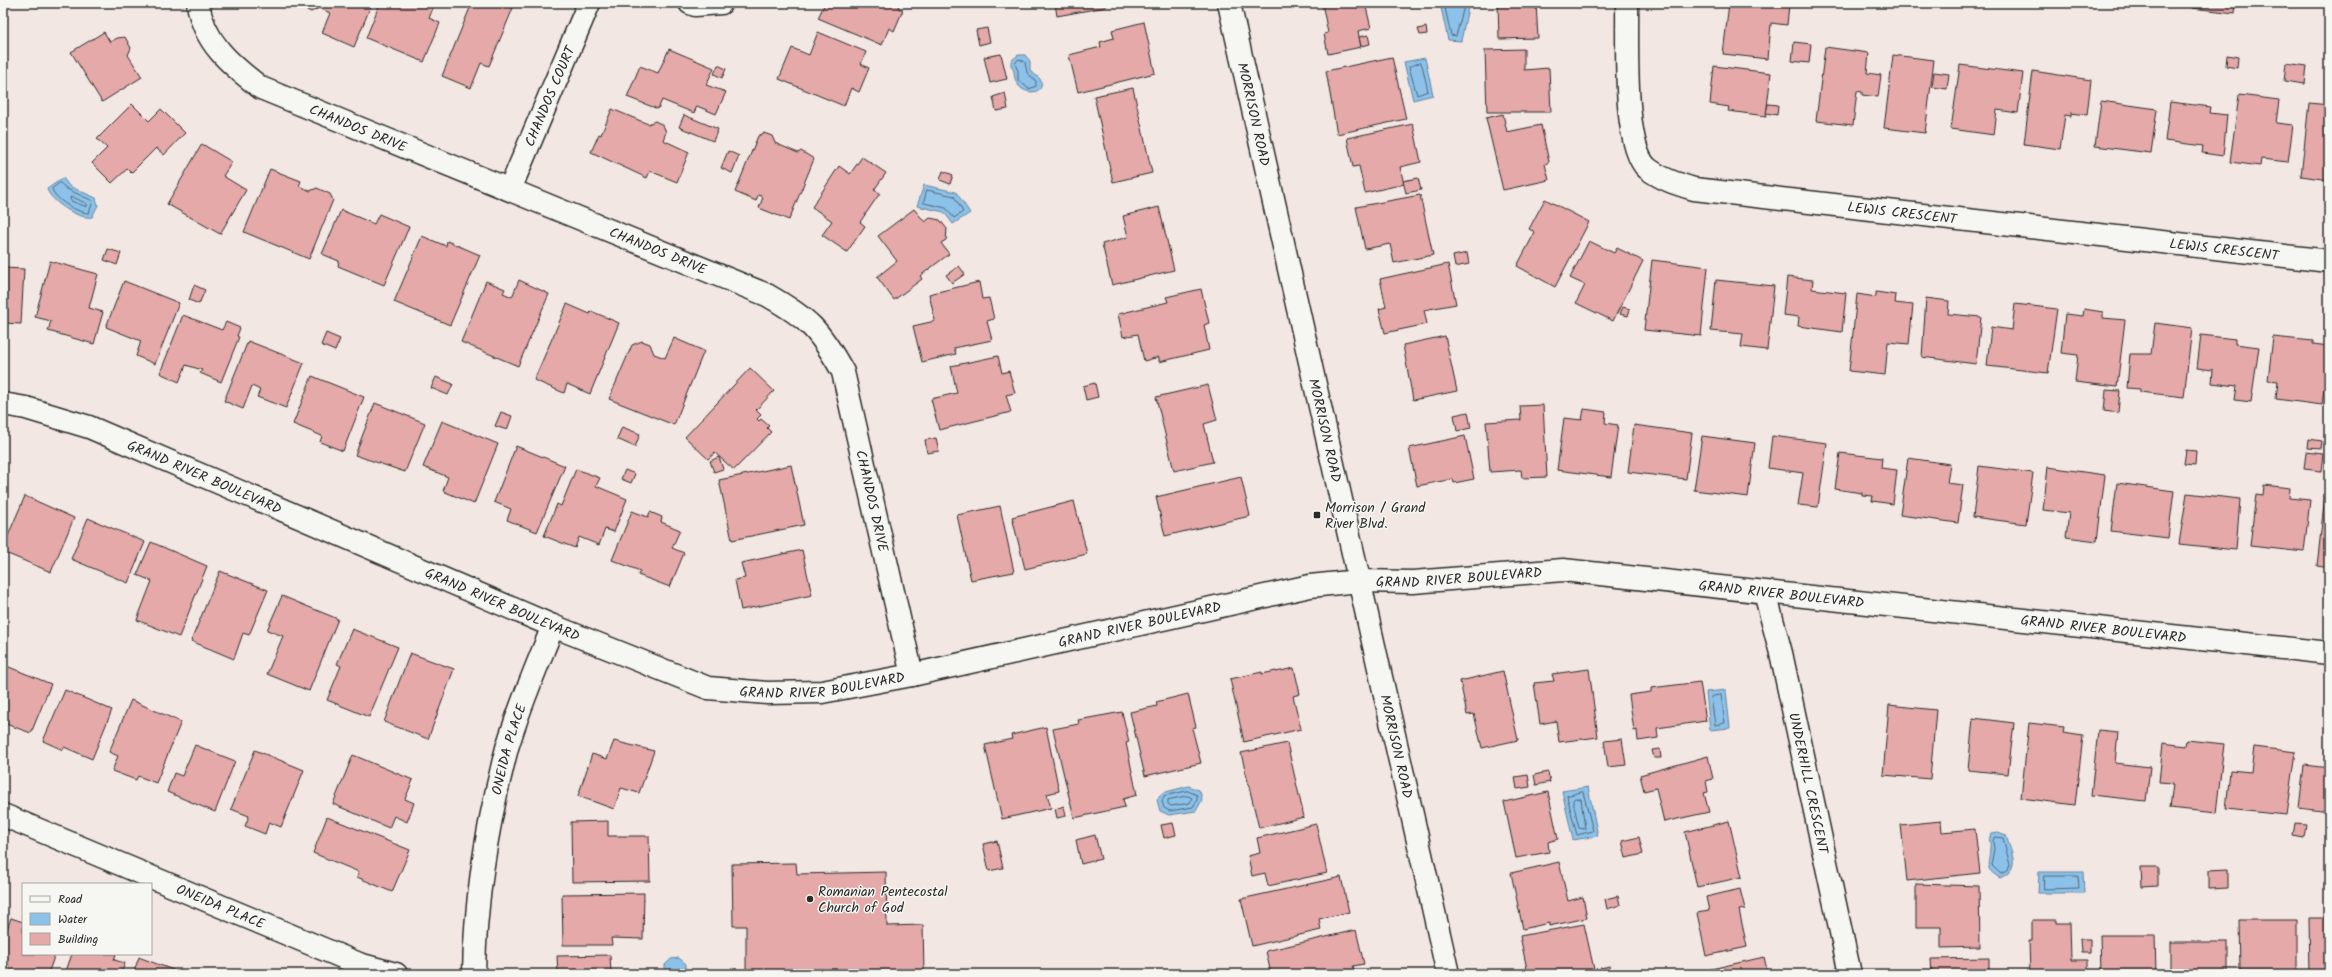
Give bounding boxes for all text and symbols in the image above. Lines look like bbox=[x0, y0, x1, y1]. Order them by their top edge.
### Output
street label: CHANDOS COURT bbox=[519, 41, 582, 150]
street label: MORRISON ROAD bbox=[1231, 60, 1275, 168]
street label: CHANDOS DRIVE bbox=[306, 99, 411, 159]
street label: LEWIS CRESCENT bbox=[1846, 196, 1959, 231]
street label: CHANDOS DRIVE bbox=[606, 222, 711, 281]
street label: LEWIS CRESCENT bbox=[2168, 233, 2281, 267]
street label: MORRISON ROAD bbox=[1302, 376, 1347, 485]
street label: GRAND RIVER BOULEVARD bbox=[123, 435, 285, 520]
street label: CHANDOS DRIVE bbox=[849, 448, 894, 555]
place label: Morrison / Grand River Blvd. bbox=[1325, 497, 1426, 535]
marker: Morrison / Grand River Blvd. bbox=[1312, 510, 1322, 520]
street label: GRAND RIVER BOULEVARD bbox=[421, 562, 583, 648]
street label: GRAND RIVER BOULEVARD bbox=[1376, 562, 1543, 594]
street label: GRAND RIVER BOULEVARD bbox=[1697, 575, 1865, 615]
street label: GRAND RIVER BOULEVARD bbox=[1056, 596, 1223, 654]
street label: GRAND RIVER BOULEVARD bbox=[2020, 610, 2187, 649]
street label: GRAND RIVER BOULEVARD bbox=[739, 667, 907, 705]
street label: MORRISON ROAD bbox=[1373, 693, 1418, 801]
street label: ONEIDA PLACE bbox=[486, 700, 533, 797]
street label: UNDERHILL CRESCENT bbox=[1782, 711, 1834, 857]
street label: ONEIDA PLACE bbox=[173, 879, 269, 936]
place label: Romanian Pentecostal Church of God bbox=[818, 881, 948, 919]
legend bbox=[22, 883, 152, 955]
text: Road bbox=[58, 890, 83, 909]
marker: Romanian Pentecostal Church of God bbox=[805, 894, 815, 904]
text: Water bbox=[58, 910, 88, 929]
text: Building bbox=[58, 930, 98, 949]

